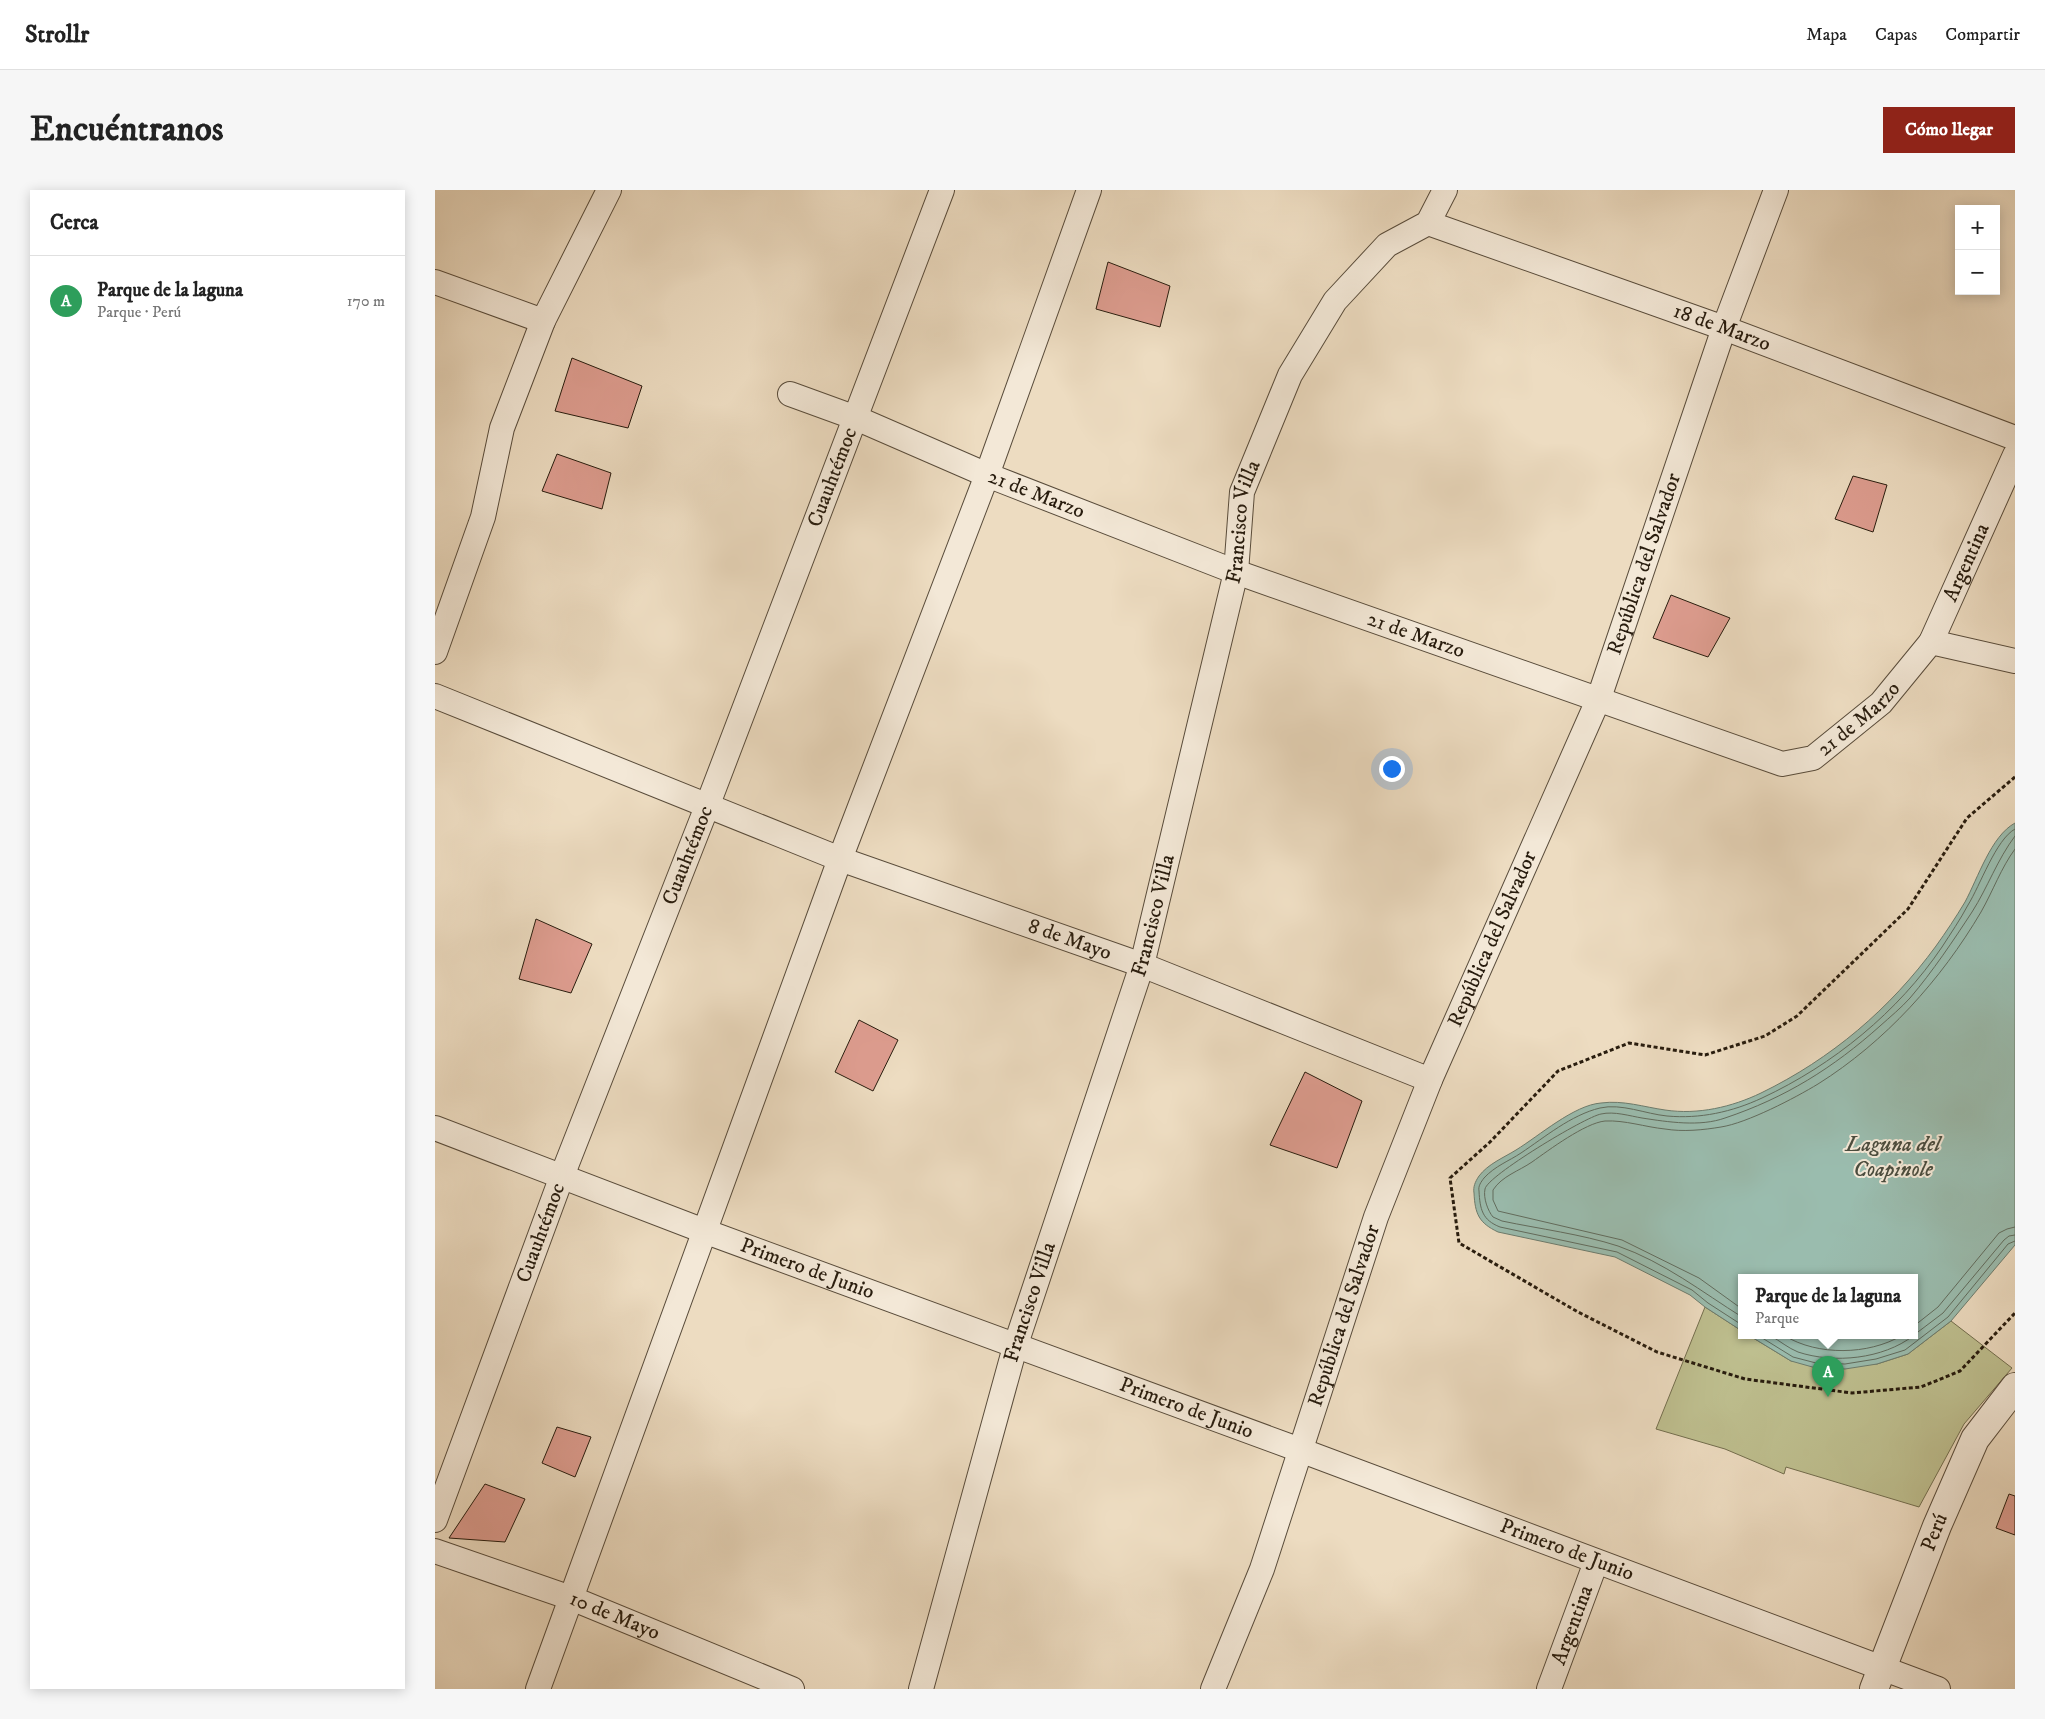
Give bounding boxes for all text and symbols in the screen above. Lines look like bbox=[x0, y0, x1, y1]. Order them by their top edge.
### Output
text: Strollr bbox=[25, 20, 89, 50]
text: Mapa bbox=[1806, 24, 1847, 46]
text: Capas bbox=[1875, 24, 1917, 46]
text: Compartir bbox=[1945, 24, 2020, 46]
button: Cómo llegar bbox=[1883, 107, 2015, 153]
text: Encuéntranos bbox=[30, 108, 224, 152]
map controls bbox=[1955, 205, 2000, 295]
button: + bbox=[1955, 205, 2000, 250]
text: Cerca bbox=[50, 210, 98, 236]
button: − bbox=[1955, 250, 2000, 295]
text: Parque de la laguna bbox=[97, 279, 243, 302]
text: A bbox=[61, 291, 71, 311]
text: 170 m bbox=[347, 291, 385, 311]
street label: 18 de Marzo bbox=[1670, 298, 1774, 357]
text: Parque · Perú bbox=[97, 302, 181, 322]
street label: Cuauhtémoc bbox=[802, 424, 863, 531]
street label: Francisco Villa bbox=[1221, 457, 1267, 586]
street label: 21 de Marzo bbox=[984, 464, 1088, 525]
street label: República del Salvador bbox=[1602, 470, 1687, 658]
street label: Argentina bbox=[1938, 519, 1996, 606]
street label: 21 de Marzo bbox=[1364, 606, 1468, 664]
street label: 21 de Marzo bbox=[1812, 676, 1906, 762]
your location bbox=[1379, 756, 1405, 782]
street label: Cuauhtémoc bbox=[657, 802, 719, 909]
street label: República del Salvador bbox=[1442, 847, 1543, 1031]
street label: Francisco Villa bbox=[1126, 852, 1181, 980]
street label: 8 de Mayo bbox=[1024, 913, 1115, 966]
water label: Laguna del Coapinole bbox=[1844, 1131, 1943, 1183]
street label: Cuauhtémoc bbox=[511, 1179, 571, 1286]
street label: República del Salvador bbox=[1302, 1221, 1386, 1410]
street label: Primero de Junio bbox=[737, 1232, 878, 1305]
street label: Francisco Villa bbox=[998, 1239, 1062, 1365]
popup bbox=[1738, 1274, 1918, 1339]
text: Parque de la laguna bbox=[1755, 1285, 1901, 1308]
text: Parque bbox=[1755, 1308, 1799, 1328]
pin: A bbox=[1812, 1356, 1844, 1397]
street label: Primero de Junio bbox=[1116, 1372, 1257, 1445]
street label: Perú bbox=[1915, 1509, 1954, 1555]
street label: Primero de Junio bbox=[1496, 1513, 1637, 1587]
street label: Argentina bbox=[1546, 1582, 1599, 1669]
street label: 10 de Mayo bbox=[566, 1586, 664, 1646]

